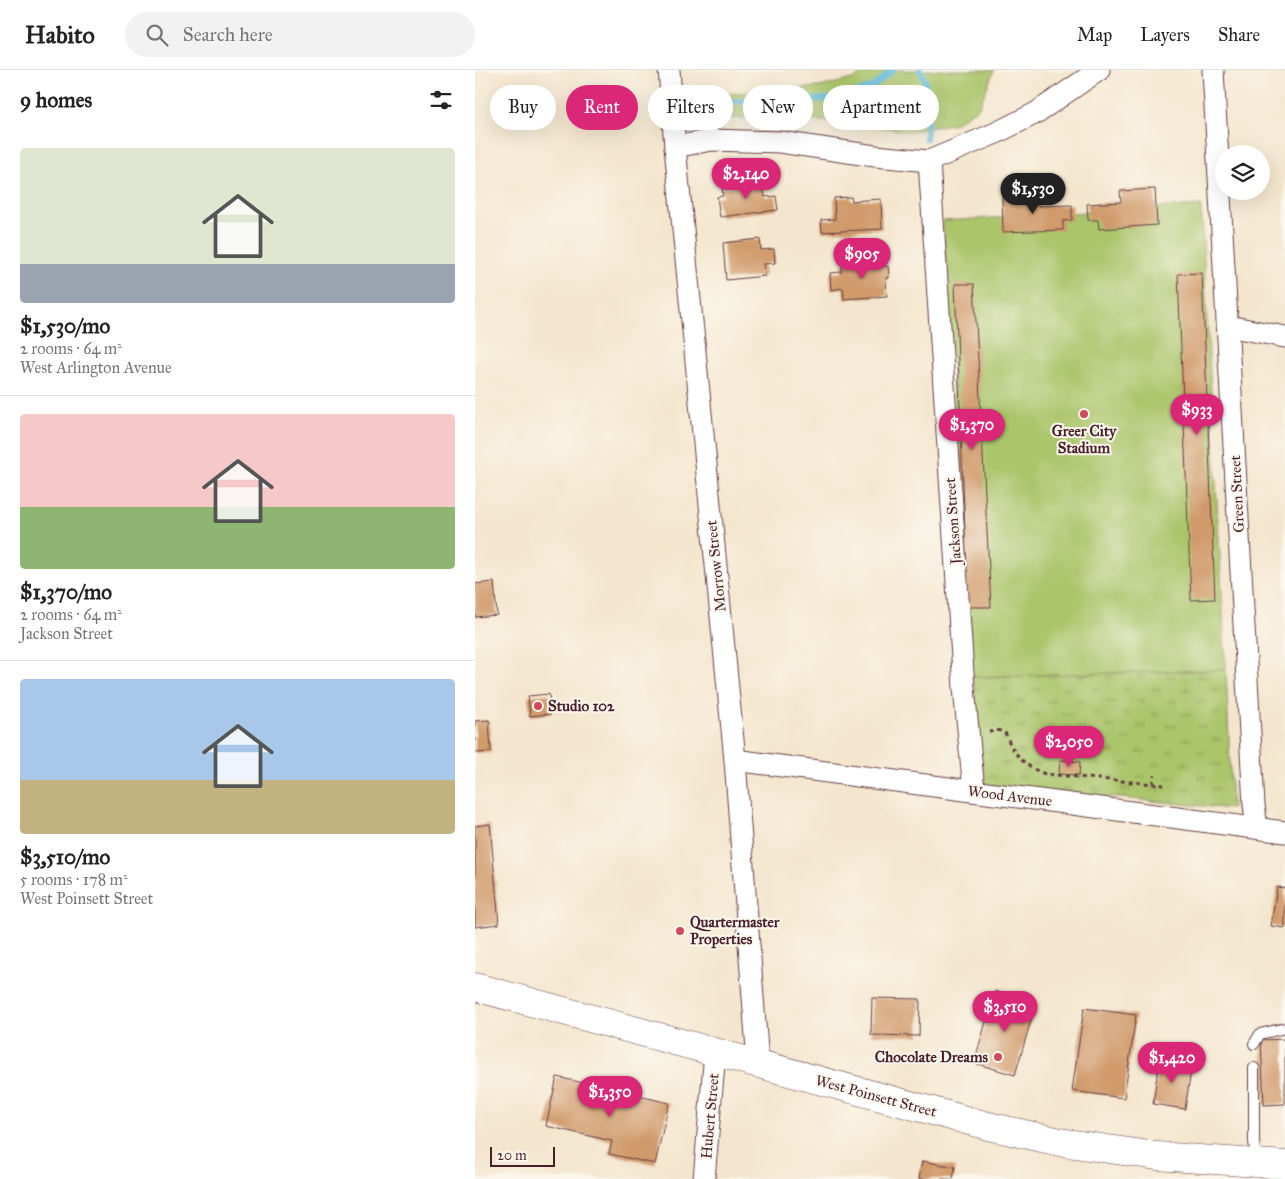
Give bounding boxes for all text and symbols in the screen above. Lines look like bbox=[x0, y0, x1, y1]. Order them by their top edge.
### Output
search box bbox=[125, 12, 475, 57]
text: Habito bbox=[25, 20, 95, 50]
icon: search bbox=[143, 21, 171, 49]
text: Search here bbox=[183, 23, 273, 46]
text: Map bbox=[1077, 24, 1112, 46]
text: Layers bbox=[1140, 24, 1190, 46]
text: Share bbox=[1218, 24, 1260, 46]
chip: Buy bbox=[490, 85, 556, 130]
chip: Rent bbox=[566, 85, 638, 130]
chip: Filters bbox=[648, 85, 733, 130]
chip: New bbox=[743, 85, 813, 130]
chip: Apartment bbox=[823, 85, 939, 130]
icon: filters bbox=[427, 86, 455, 114]
text: 9 homes bbox=[20, 87, 92, 113]
map controls bbox=[1215, 145, 1270, 200]
button: layers bbox=[1215, 145, 1270, 200]
pin: $2,140 bbox=[705, 158, 787, 200]
text: $2,140 bbox=[723, 164, 769, 183]
pin: $1,530 bbox=[992, 172, 1074, 215]
text: $1,530 bbox=[1012, 179, 1054, 198]
icon: home bbox=[193, 181, 283, 271]
pin: $905 bbox=[832, 238, 892, 280]
text: $905 bbox=[845, 244, 879, 263]
text: $1,530/mo bbox=[20, 313, 110, 339]
text: 2 rooms · 64 m² bbox=[20, 339, 122, 358]
text: West Arlington Avenue bbox=[20, 358, 172, 377]
pin: $933 bbox=[1167, 394, 1227, 436]
text: $933 bbox=[1182, 400, 1213, 419]
pin: $1,370 bbox=[931, 408, 1013, 451]
marker: Greer City Stadium bbox=[1078, 408, 1090, 420]
text: $1,370 bbox=[950, 415, 994, 434]
place label: Greer City Stadium bbox=[1052, 422, 1117, 457]
icon: home bbox=[193, 446, 283, 536]
street label: Green Street bbox=[1226, 454, 1248, 533]
street label: Jackson Street bbox=[941, 476, 966, 567]
street label: Morrow Street bbox=[702, 519, 730, 613]
text: $1,370/mo bbox=[20, 579, 112, 605]
text: 2 rooms · 64 m² bbox=[20, 605, 122, 624]
text: Jackson Street bbox=[20, 624, 113, 643]
place label: Studio 102 bbox=[548, 697, 615, 715]
marker: Studio 102 bbox=[532, 700, 544, 712]
icon: home bbox=[193, 711, 283, 801]
pin: $2,050 bbox=[1028, 726, 1110, 768]
text: $2,050 bbox=[1045, 732, 1093, 751]
street label: Wood Avenue bbox=[967, 782, 1053, 810]
text: $3,510/mo bbox=[20, 844, 110, 870]
text: 5 rooms · 178 m² bbox=[20, 870, 128, 889]
text: West Poinsett Street bbox=[20, 889, 153, 908]
place label: Quartermaster Properties bbox=[690, 913, 780, 949]
marker: Quartermaster Properties bbox=[674, 925, 686, 937]
pin: $3,510 bbox=[964, 990, 1046, 1033]
text: $3,510 bbox=[984, 997, 1026, 1016]
pin: $1,420 bbox=[1131, 1042, 1213, 1084]
place label: Chocolate Dreams bbox=[875, 1048, 989, 1066]
text: $1,420 bbox=[1149, 1048, 1195, 1067]
marker: Chocolate Dreams bbox=[992, 1051, 1004, 1063]
street label: West Poinsett Street bbox=[813, 1071, 939, 1121]
street label: Hubert Street bbox=[697, 1072, 723, 1160]
pin: $1,350 bbox=[569, 1076, 651, 1118]
text: $1,350 bbox=[588, 1082, 632, 1101]
scale bar bbox=[490, 1144, 555, 1167]
text: 20 m bbox=[497, 1147, 527, 1164]

